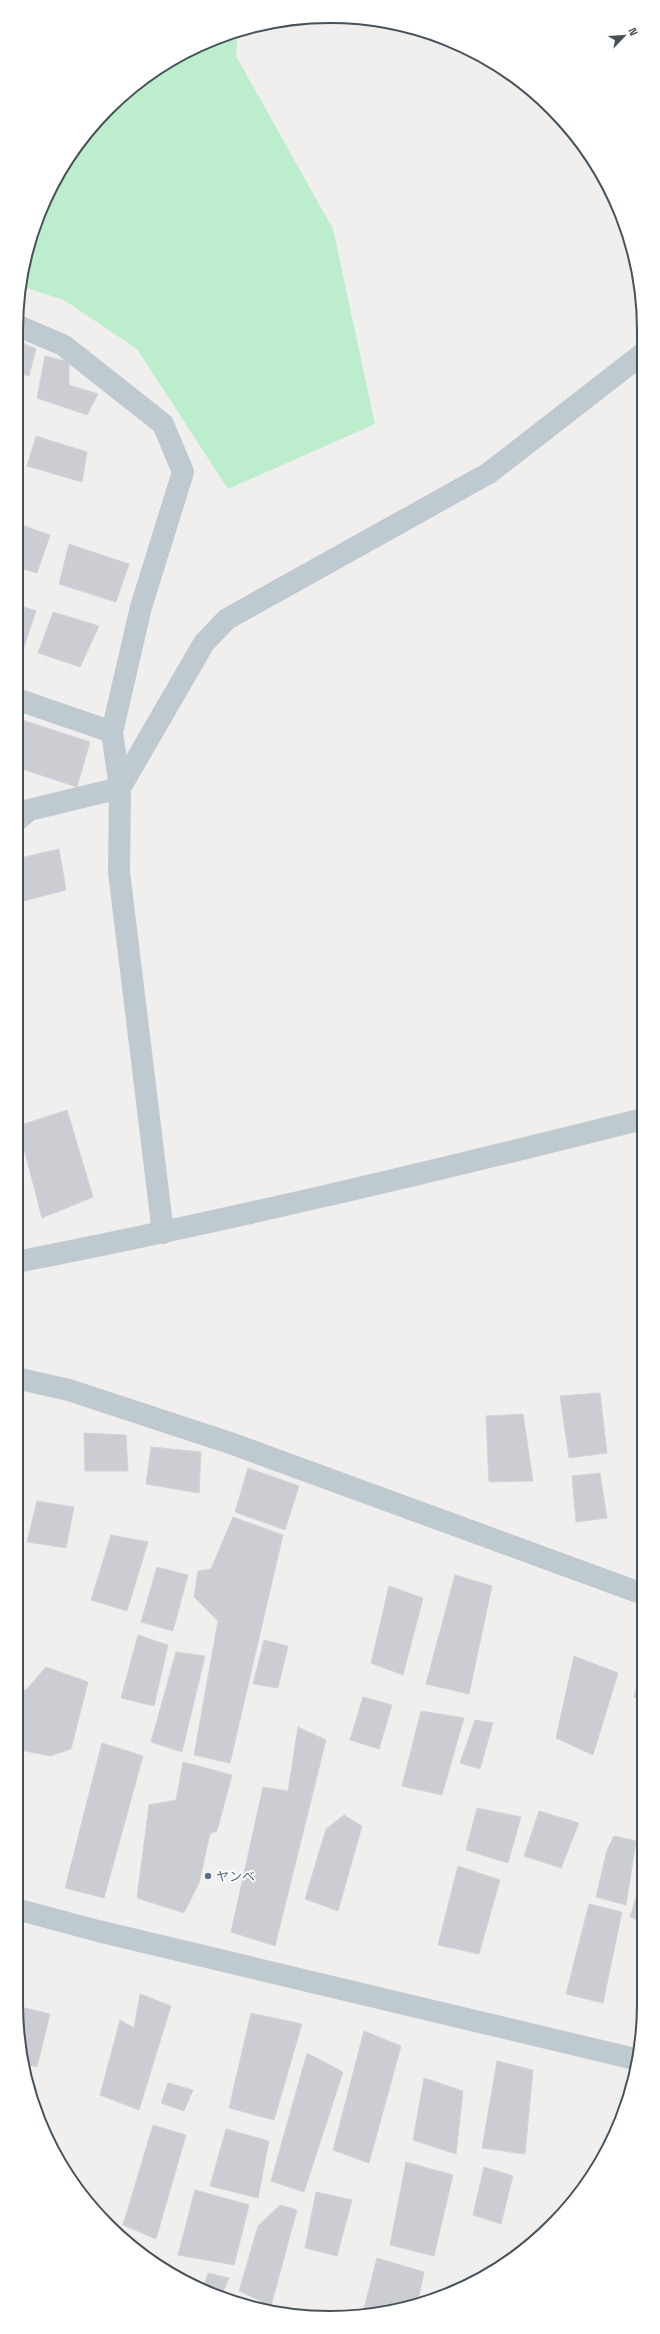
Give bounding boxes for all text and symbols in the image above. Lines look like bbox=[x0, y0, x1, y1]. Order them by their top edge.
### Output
north arrow bbox=[604, 16, 644, 56]
text: N bbox=[625, 25, 641, 38]
place label: ヤンベ bbox=[216, 1868, 255, 1885]
marker: ヤンベ bbox=[203, 1871, 213, 1881]

